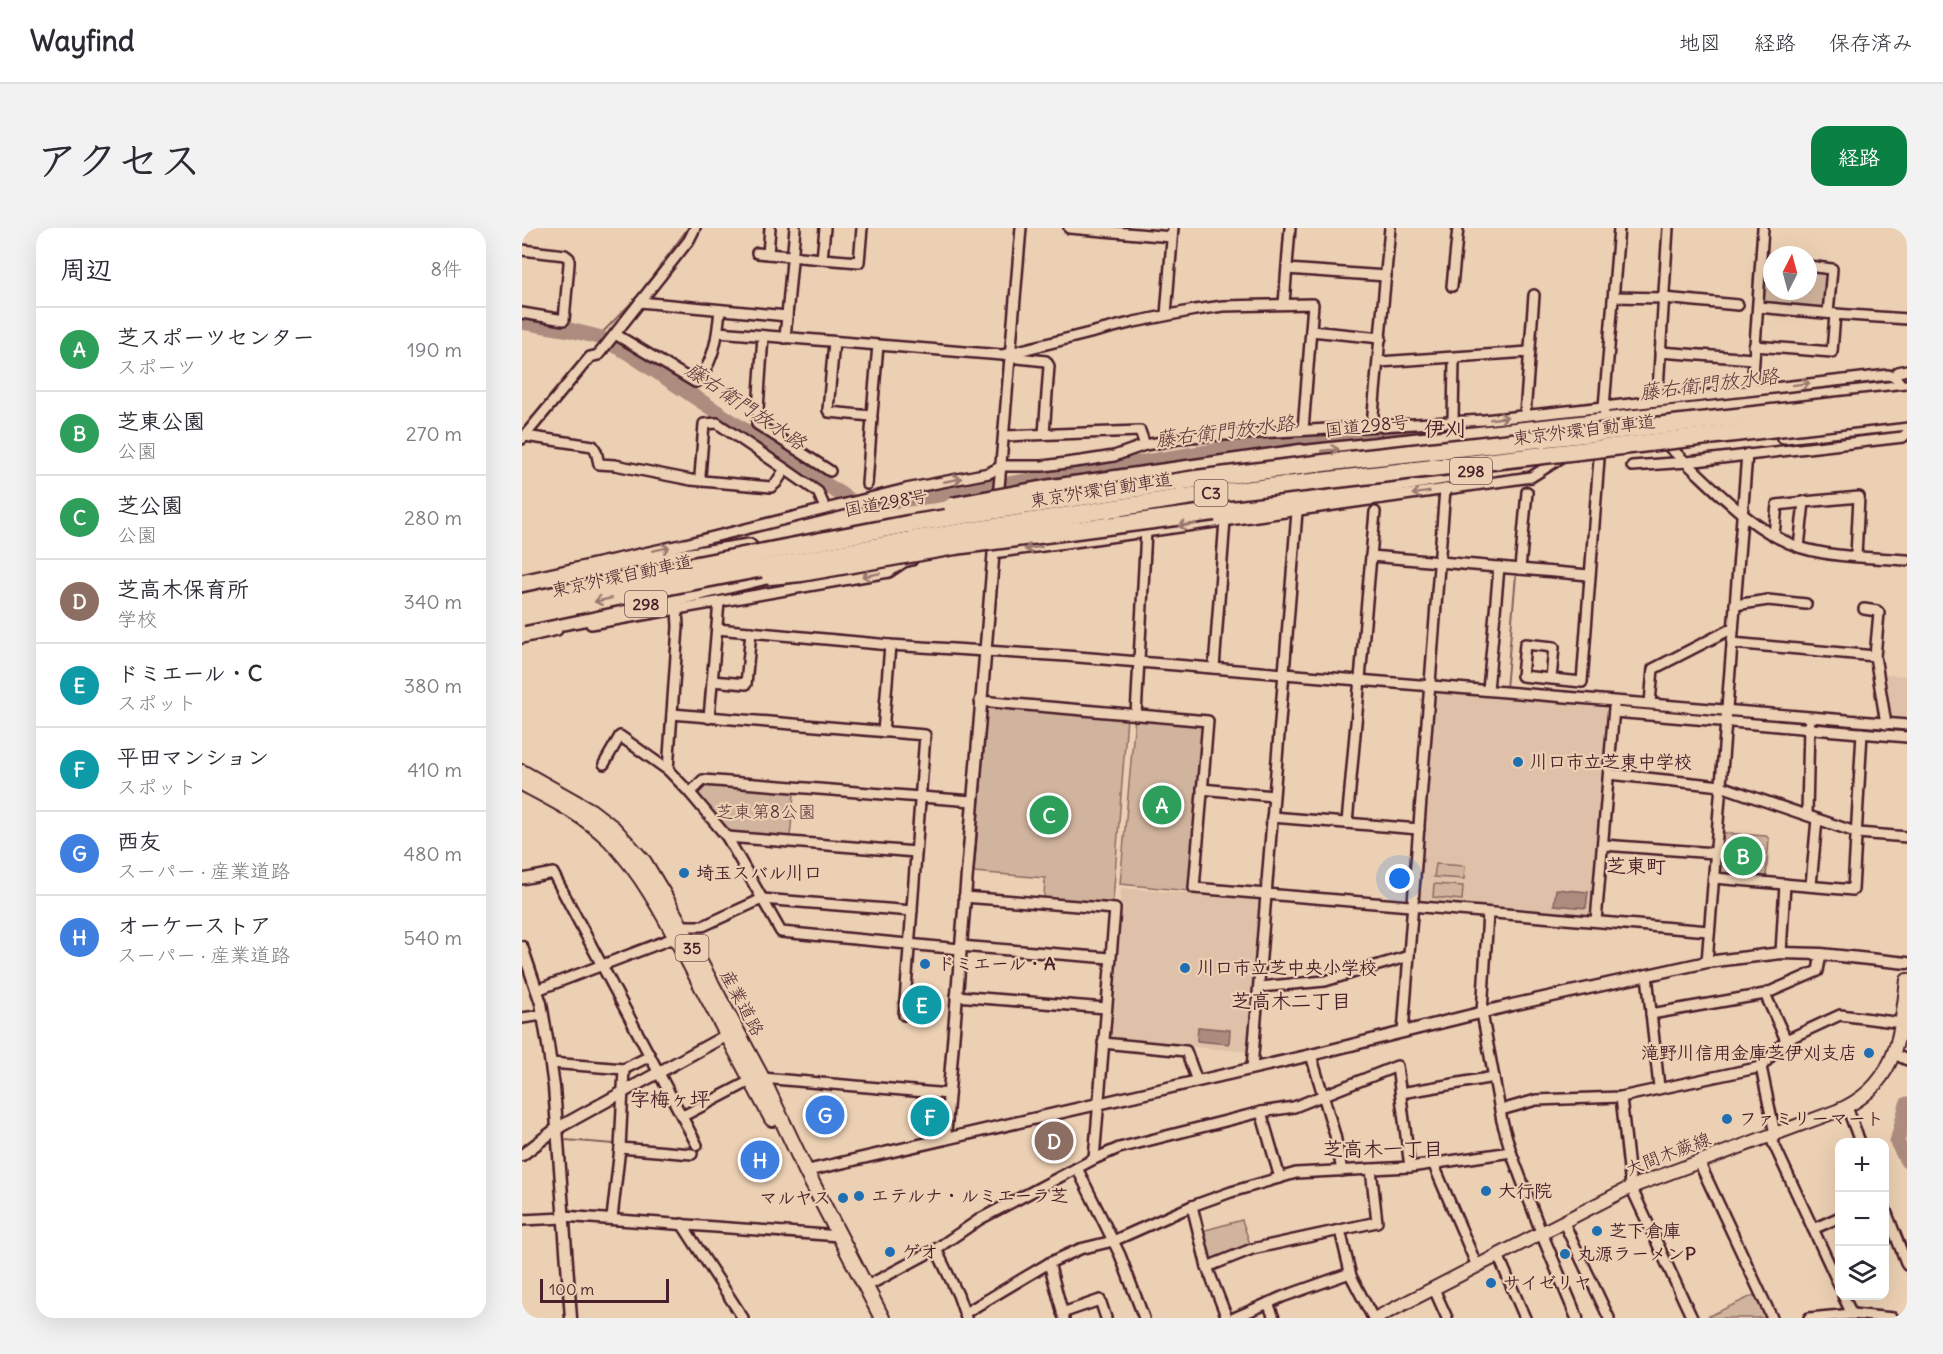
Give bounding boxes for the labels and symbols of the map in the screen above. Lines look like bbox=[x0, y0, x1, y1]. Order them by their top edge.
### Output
north arrow bbox=[1763, 246, 1817, 300]
water label: 藤右衛門放水路 bbox=[681, 356, 812, 456]
water label: 藤右衛門放水路 bbox=[1638, 362, 1781, 404]
one-way arrow bbox=[1791, 378, 1811, 389]
water label: 藤右衛門放水路 bbox=[1154, 409, 1297, 451]
street label: 東京外環自動車道 bbox=[1511, 409, 1657, 450]
street label: 国道298号 bbox=[1324, 410, 1410, 441]
one-way arrow bbox=[1488, 412, 1508, 423]
district label: 伊刈 bbox=[1424, 415, 1466, 442]
one-way arrow bbox=[1320, 444, 1340, 455]
road number: 298 bbox=[1450, 458, 1492, 484]
street label: 東京外環自動車道 bbox=[1028, 467, 1174, 512]
one-way arrow bbox=[943, 474, 962, 485]
road number: C3 bbox=[1194, 480, 1228, 506]
street label: 国道298号 bbox=[842, 484, 930, 521]
one-way arrow bbox=[1412, 487, 1432, 498]
one-way arrow bbox=[1177, 520, 1197, 531]
one-way arrow bbox=[1024, 542, 1044, 553]
one-way arrow bbox=[651, 543, 670, 555]
street label: 東京外環自動車道 bbox=[549, 549, 695, 602]
one-way arrow bbox=[862, 570, 882, 581]
road number: 298 bbox=[625, 591, 667, 617]
one-way arrow bbox=[593, 595, 612, 607]
place label: 川口市立芝東中学校 bbox=[1530, 750, 1692, 773]
marker: 川口市立芝東中学校 bbox=[1511, 755, 1525, 769]
pin: A bbox=[1142, 782, 1182, 828]
pin: C bbox=[1030, 792, 1068, 838]
park label: 芝東第8公園 bbox=[716, 800, 816, 823]
pin: B bbox=[1724, 834, 1762, 878]
district label: 芝東町 bbox=[1606, 853, 1666, 878]
place label: 埼玉スバル川口 bbox=[696, 861, 822, 884]
your location bbox=[1385, 864, 1414, 893]
marker: 埼玉スバル川口 bbox=[677, 866, 691, 880]
road number: 35 bbox=[676, 935, 708, 961]
place label: ドミエール・A bbox=[937, 952, 1056, 975]
place label: 川口市立芝中央小学校 bbox=[1197, 956, 1377, 979]
marker: ドミエール・A bbox=[918, 957, 932, 971]
marker: 川口市立芝中央小学校 bbox=[1178, 961, 1192, 975]
street label: 産業道路 bbox=[715, 966, 769, 1040]
pin: E bbox=[902, 982, 942, 1028]
district label: 芝高木二丁目 bbox=[1231, 988, 1351, 1013]
place label: 滝野川信用金庫芝伊刈支店 bbox=[1641, 1041, 1857, 1064]
marker: 滝野川信用金庫芝伊刈支店 bbox=[1862, 1046, 1876, 1060]
district label: 字梅ヶ坪 bbox=[630, 1086, 710, 1111]
pin: G bbox=[806, 1092, 844, 1138]
pin: F bbox=[910, 1094, 950, 1140]
place label: ファミリーマート bbox=[1739, 1107, 1884, 1130]
marker: ファミリーマート bbox=[1720, 1112, 1734, 1126]
pin: D bbox=[1034, 1118, 1074, 1164]
street label: 大間木蕨線 bbox=[1622, 1127, 1714, 1180]
district label: 芝高木一丁目 bbox=[1323, 1136, 1443, 1161]
pin: H bbox=[740, 1138, 780, 1182]
place label: 大行院 bbox=[1498, 1179, 1552, 1202]
place label: エテルナ・ルミエーラ芝 bbox=[871, 1184, 1068, 1207]
marker: 大行院 bbox=[1479, 1184, 1493, 1198]
place label: マルヤス bbox=[759, 1186, 831, 1209]
marker: エテルナ・ルミエーラ芝 bbox=[852, 1189, 866, 1203]
marker: マルヤス bbox=[836, 1191, 850, 1205]
place label: 芝下倉庫 bbox=[1609, 1219, 1681, 1242]
marker: 芝下倉庫 bbox=[1590, 1224, 1604, 1238]
place label: ゲオ bbox=[902, 1240, 938, 1263]
place label: 丸源ラーメンP bbox=[1577, 1242, 1696, 1265]
marker: ゲオ bbox=[883, 1245, 897, 1259]
marker: 丸源ラーメンP bbox=[1558, 1247, 1572, 1261]
place label: サイゼリヤ bbox=[1503, 1271, 1592, 1294]
scale bar bbox=[540, 1276, 669, 1304]
marker: サイゼリヤ bbox=[1484, 1276, 1498, 1290]

